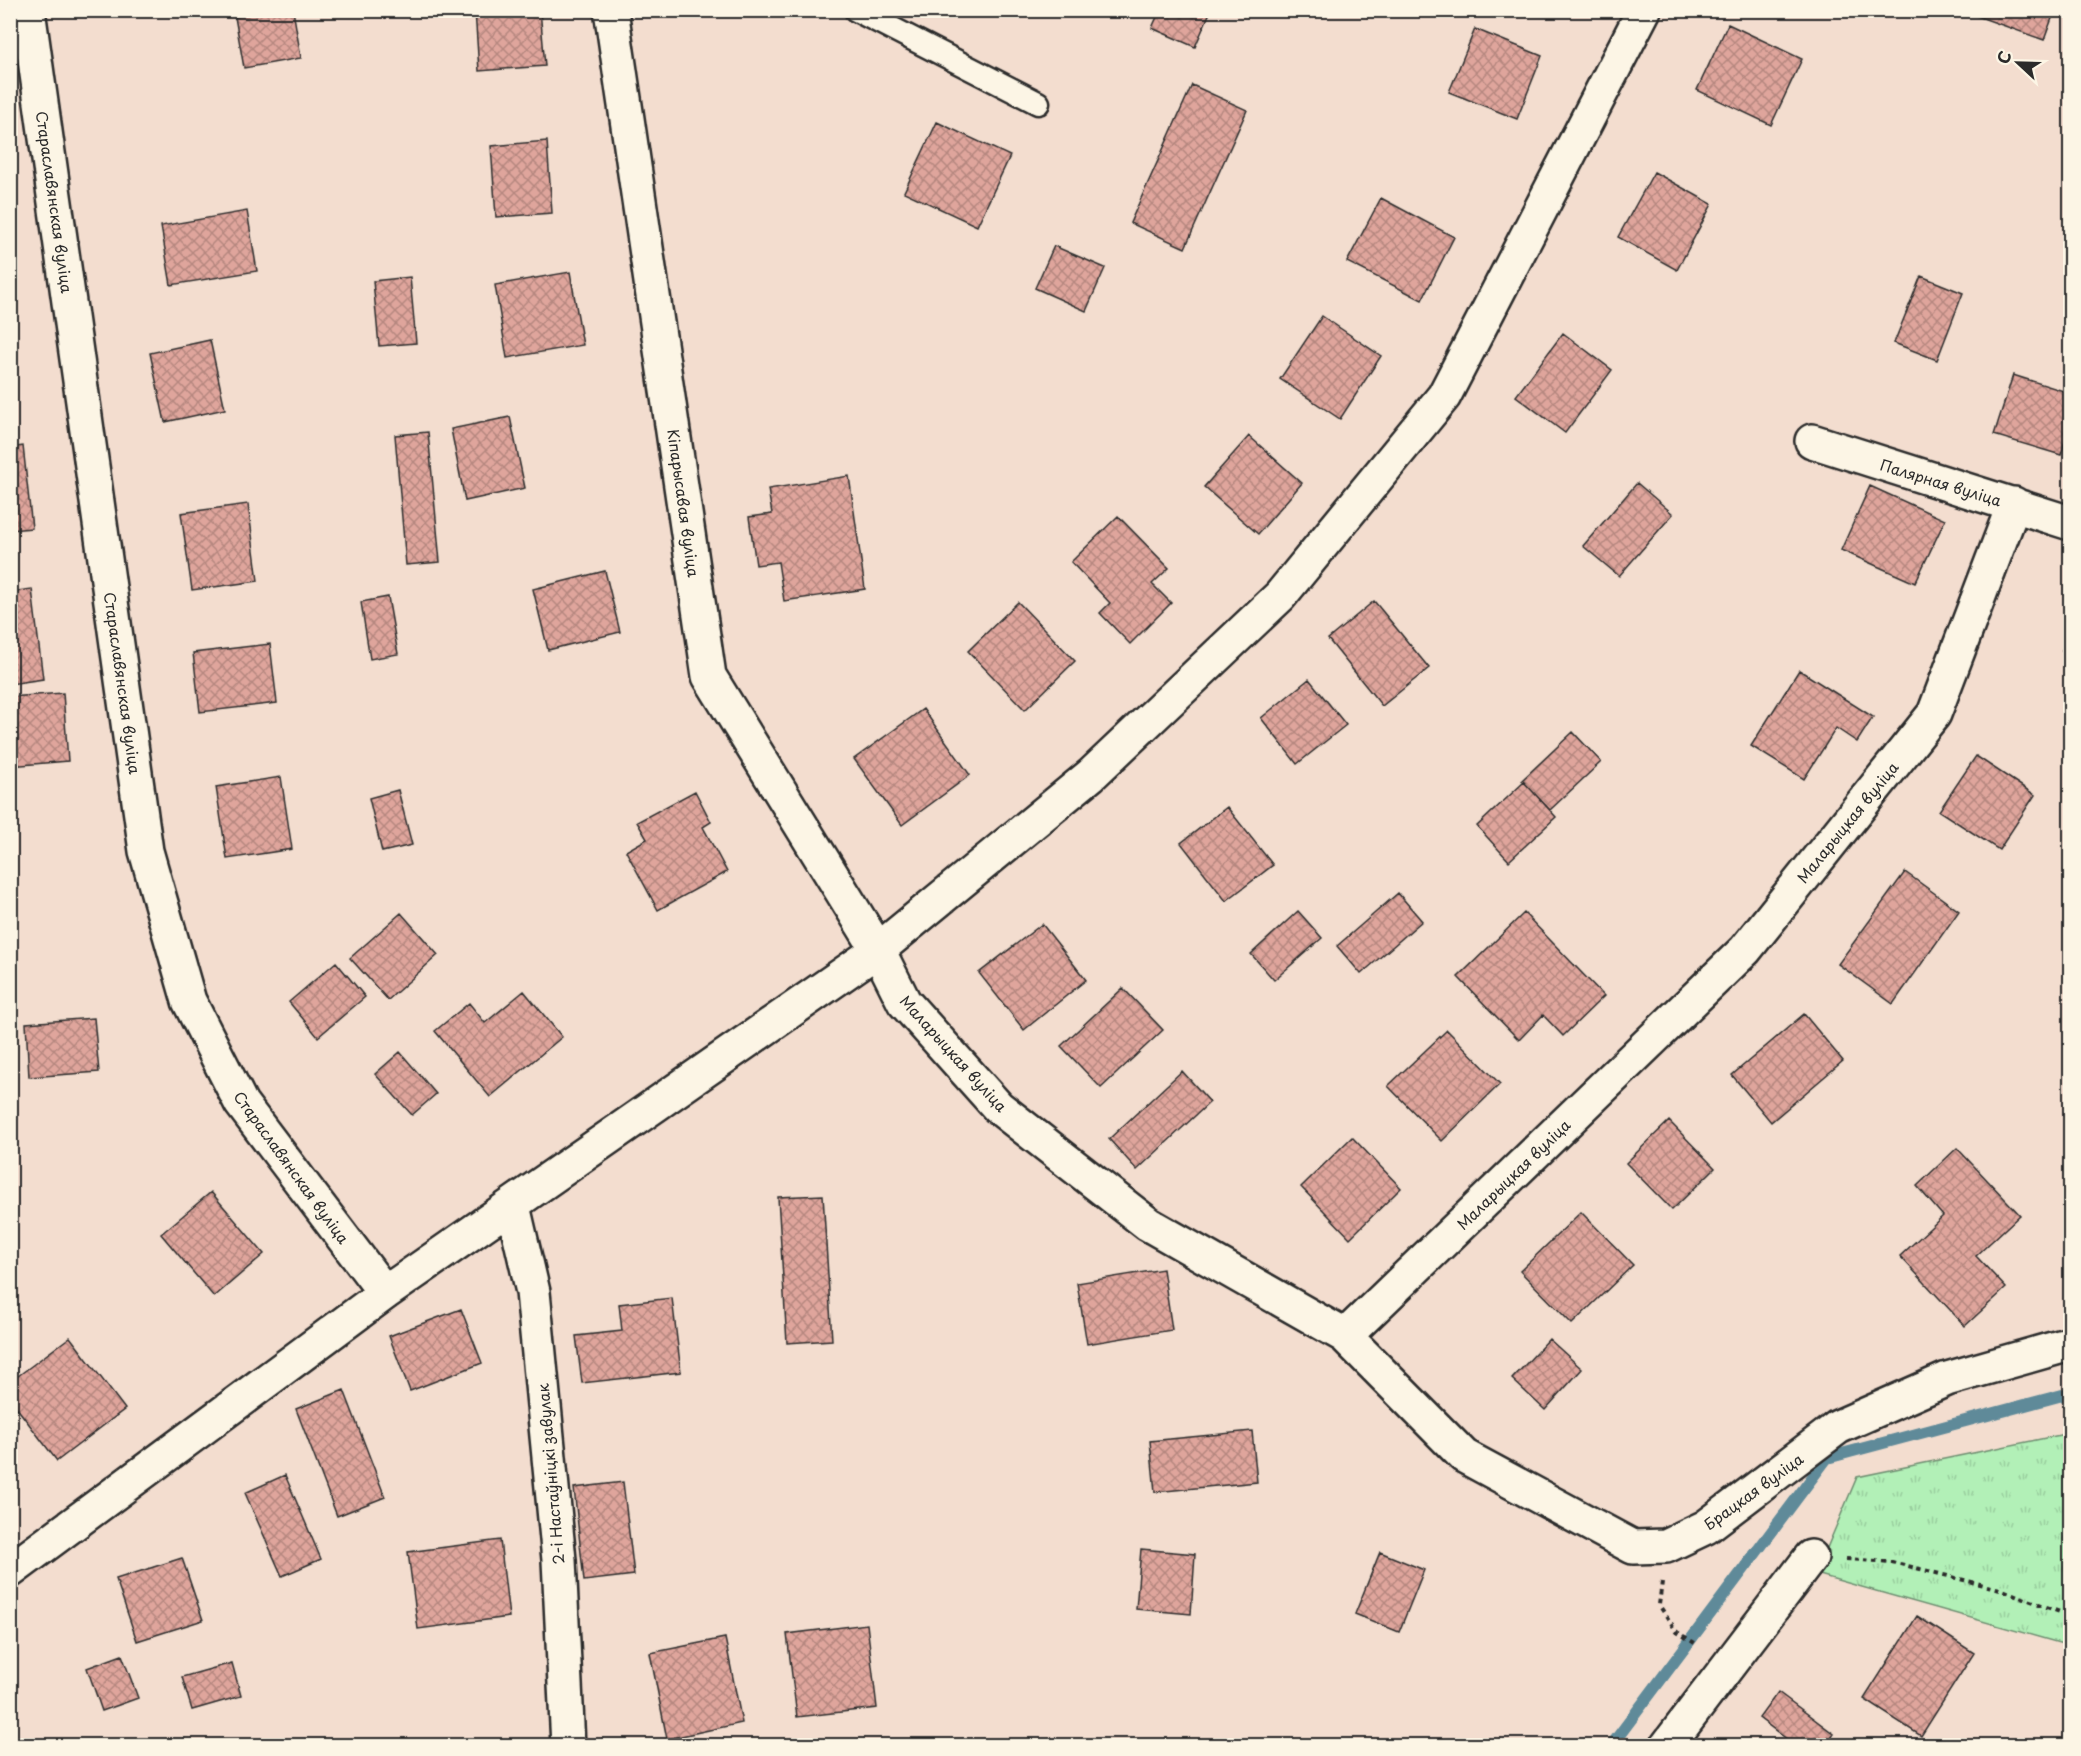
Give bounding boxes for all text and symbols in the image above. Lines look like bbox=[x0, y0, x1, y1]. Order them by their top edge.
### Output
north arrow bbox=[1988, 33, 2048, 93]
text: С bbox=[1990, 47, 2017, 67]
street label: Стараславянская вуліца bbox=[31, 109, 79, 295]
street label: Кіпарысавая вуліца bbox=[662, 427, 706, 579]
street label: Палярная вуліца bbox=[1877, 453, 2005, 512]
street label: Стараславянская вуліца bbox=[99, 590, 147, 776]
street label: Маларыцкая вуліца bbox=[1791, 756, 1904, 888]
street label: Маларыцкая вуліца bbox=[895, 989, 1013, 1117]
street label: Стараславянская вуліца bbox=[229, 1086, 356, 1249]
street label: Маларыцкая вуліца bbox=[1451, 1113, 1576, 1235]
street label: 2-і Настаўніцкі завулак bbox=[531, 1383, 569, 1565]
street label: Брацкая вуліца bbox=[1698, 1447, 1808, 1535]

